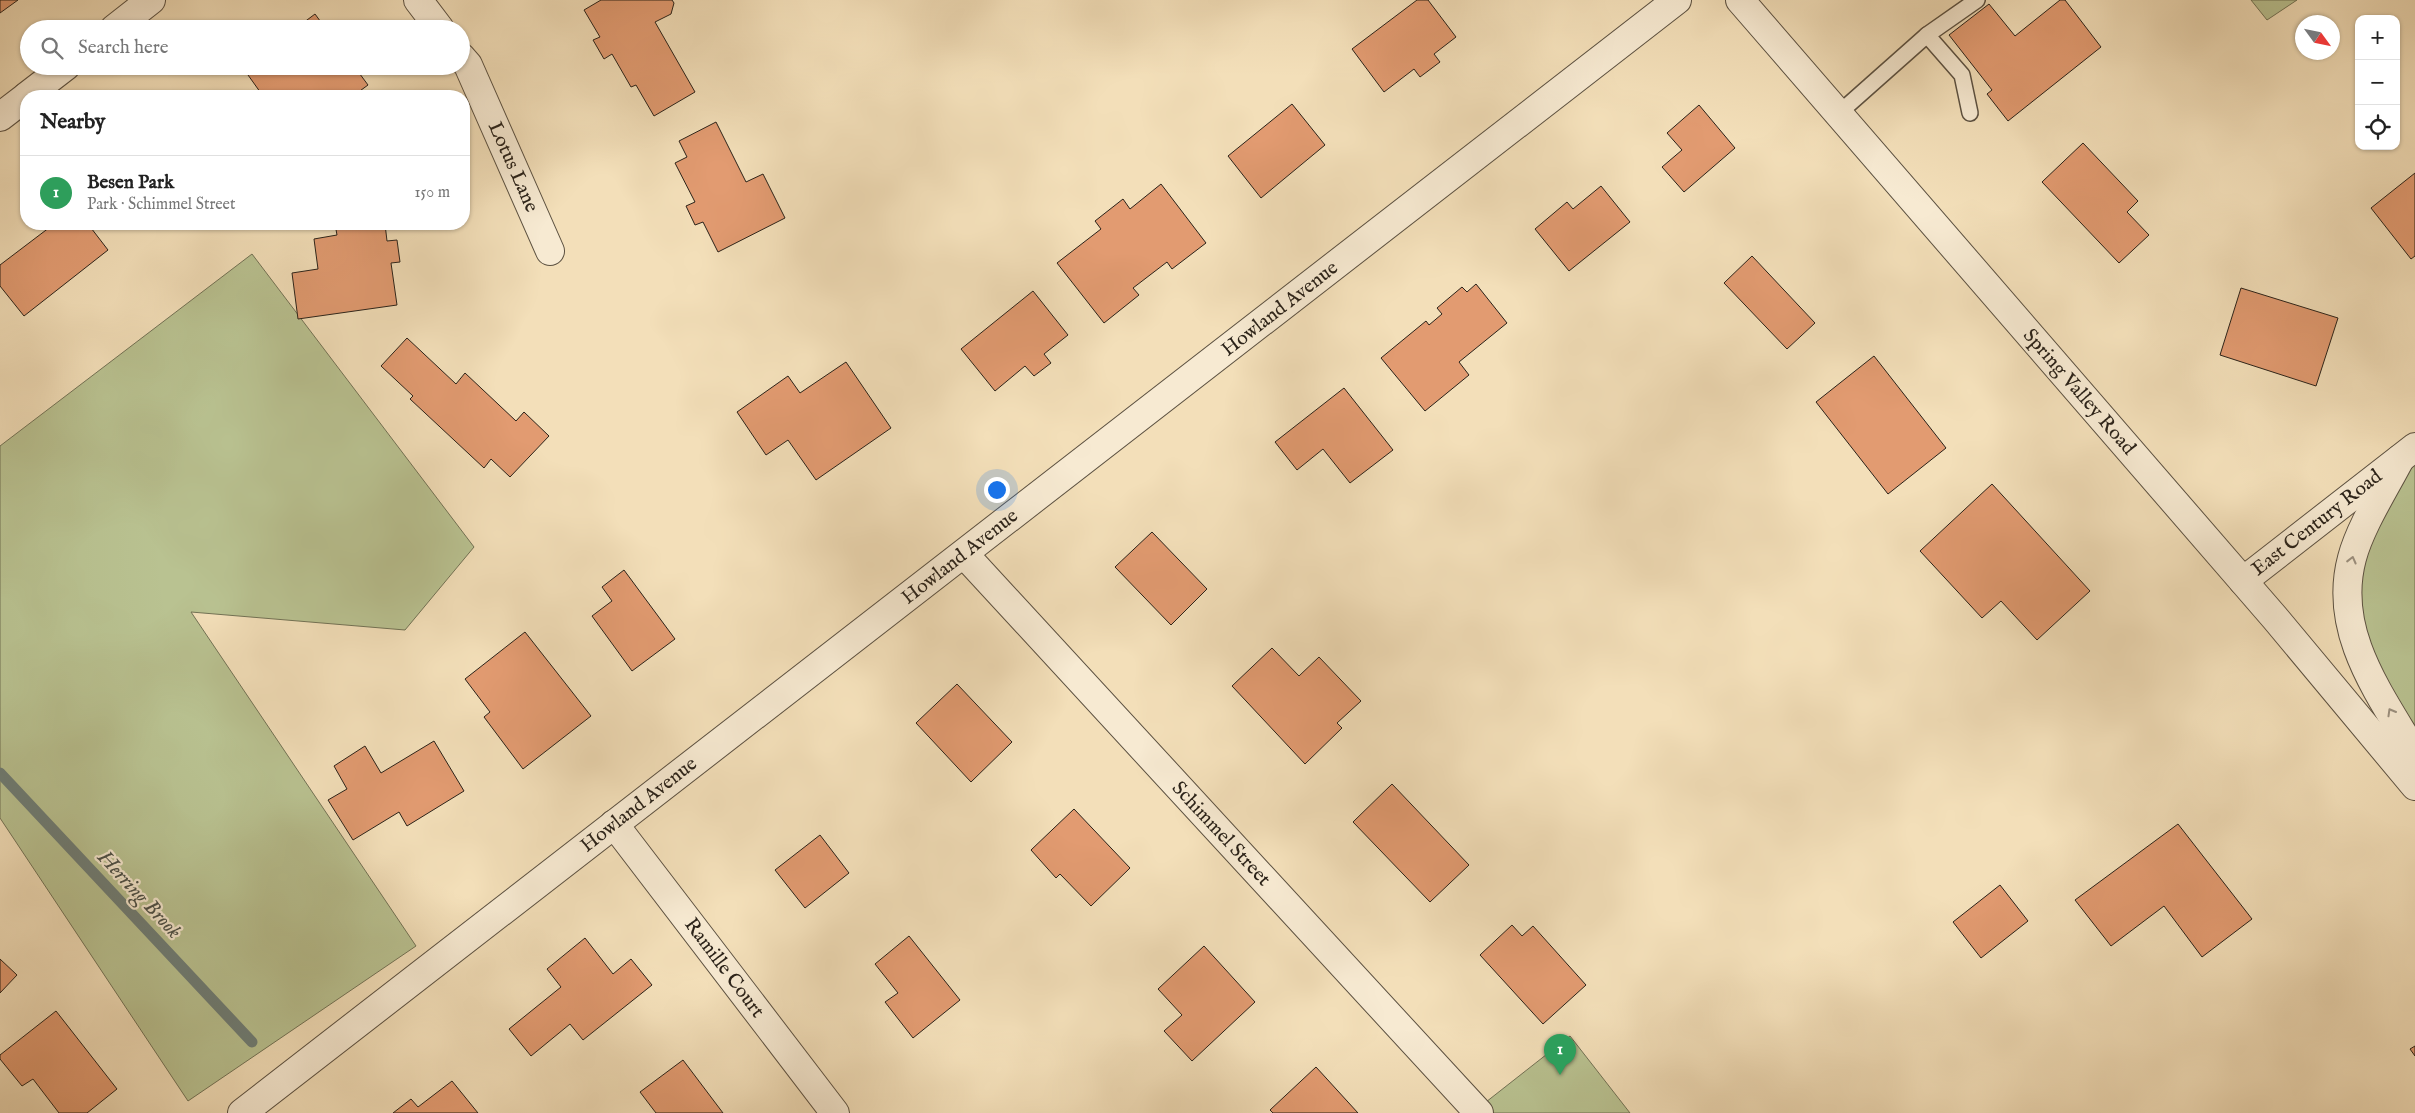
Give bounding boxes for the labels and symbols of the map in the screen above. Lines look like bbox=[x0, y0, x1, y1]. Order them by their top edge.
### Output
north arrow bbox=[2295, 15, 2340, 60]
street label: Lotus Lane bbox=[482, 118, 544, 216]
street label: Howland Avenue bbox=[1217, 256, 1343, 362]
street label: Spring Valley Road bbox=[2017, 324, 2141, 461]
street label: East Century Road bbox=[2247, 464, 2388, 582]
your location bbox=[984, 477, 1010, 503]
street label: Howland Avenue bbox=[897, 504, 1023, 610]
one-way arrow bbox=[2346, 556, 2357, 565]
one-way arrow bbox=[2387, 708, 2397, 717]
street label: Howland Avenue bbox=[576, 752, 702, 858]
street label: Schimmel Street bbox=[1166, 776, 1276, 892]
water label: Herring Brook bbox=[91, 844, 187, 945]
street label: Ramille Court bbox=[678, 913, 770, 1023]
pin: 1 bbox=[1544, 1034, 1576, 1075]

